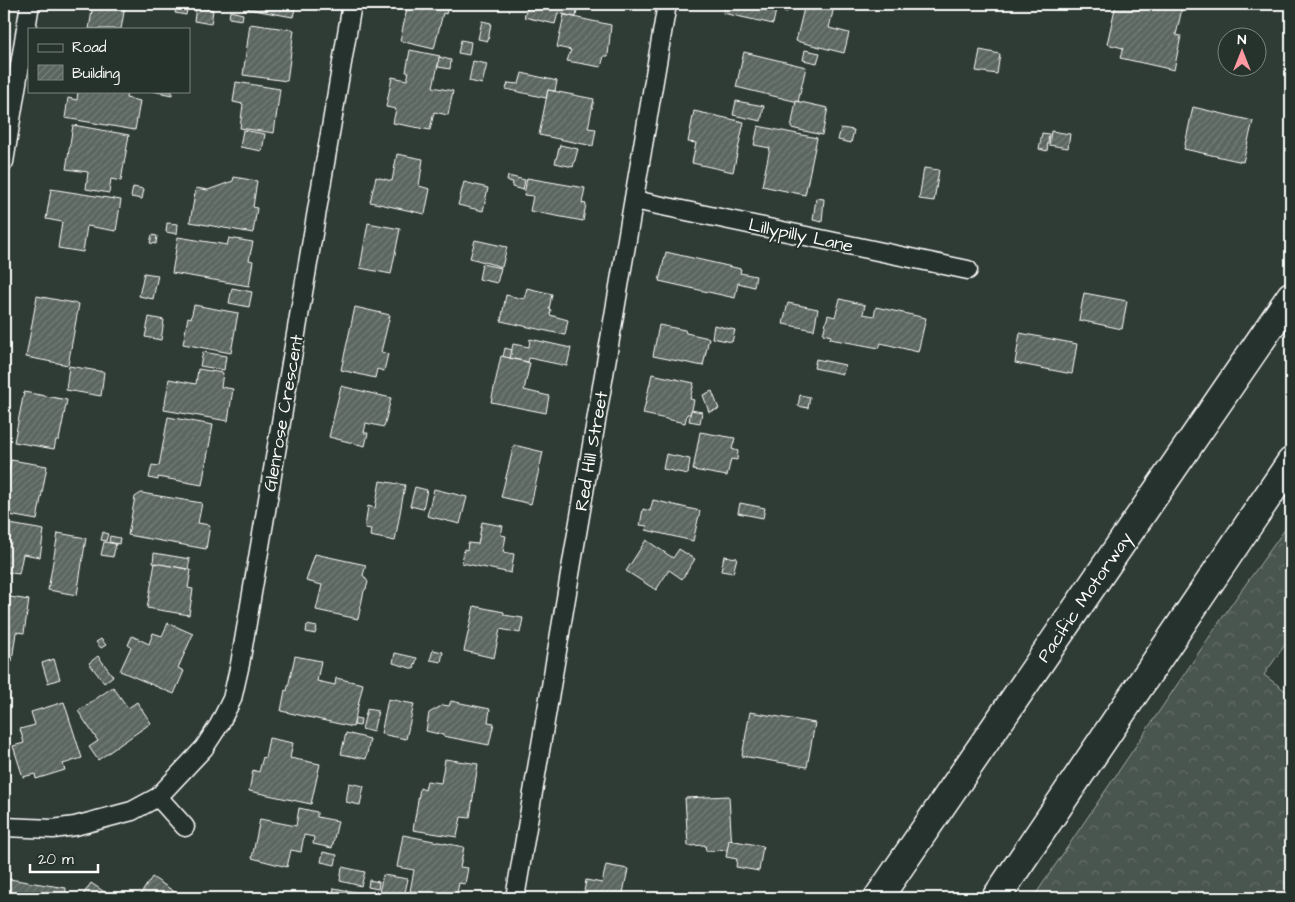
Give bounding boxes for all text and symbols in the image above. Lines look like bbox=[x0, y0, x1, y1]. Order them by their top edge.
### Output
legend bbox=[28, 28, 190, 92]
north arrow bbox=[1218, 28, 1268, 78]
text: N bbox=[1238, 30, 1247, 50]
text: Road bbox=[72, 37, 107, 58]
text: Building bbox=[72, 63, 120, 85]
street label: Lillypilly Lane bbox=[746, 212, 856, 260]
street label: Glenrose Crescent bbox=[257, 332, 310, 494]
street label: Red Hill Street bbox=[569, 389, 614, 513]
street label: Pacific Motorway bbox=[1031, 527, 1139, 667]
scale bar bbox=[30, 842, 98, 874]
text: 20 m bbox=[38, 849, 74, 870]

